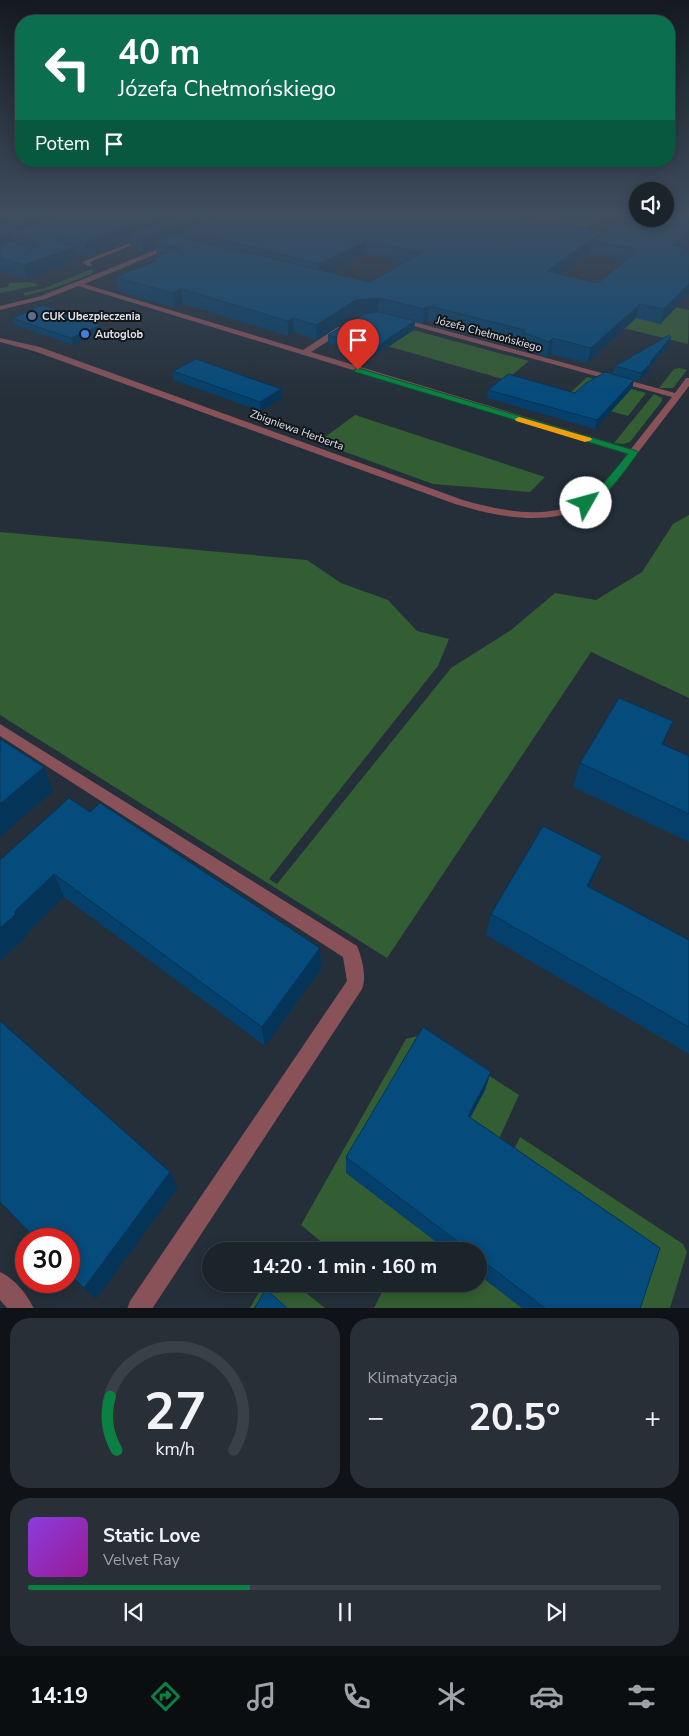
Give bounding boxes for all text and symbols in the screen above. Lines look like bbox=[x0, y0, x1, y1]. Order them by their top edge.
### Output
text: 40 m bbox=[118, 29, 200, 76]
icon: left bbox=[35, 35, 100, 100]
text: Józefa Chełmońskiego bbox=[118, 74, 336, 104]
icon: arrive bbox=[100, 130, 128, 158]
text: Potem bbox=[35, 131, 90, 157]
map controls bbox=[629, 182, 674, 227]
button: sound bbox=[629, 182, 674, 227]
place label: CUK Ubezpieczenia bbox=[42, 309, 141, 324]
marker: CUK Ubezpieczenia bbox=[26, 310, 38, 322]
street label: Józefa Chełmońskiego bbox=[433, 312, 544, 355]
pin bbox=[337, 319, 379, 370]
icon: arrive bbox=[344, 326, 372, 354]
place label: Autoglob bbox=[95, 327, 143, 342]
marker: Autoglob bbox=[79, 328, 91, 340]
street label: Zbigniewa Herberta bbox=[248, 406, 346, 454]
position arrow bbox=[559, 476, 611, 528]
speed limit sign: 30 bbox=[15, 1228, 80, 1293]
text: 14:20 · 1 min · 160 m bbox=[252, 1254, 437, 1280]
text: Klimatyzacja bbox=[368, 1367, 457, 1389]
text: 27 bbox=[144, 1376, 206, 1447]
text: 20.5° bbox=[468, 1392, 560, 1443]
text: − bbox=[368, 1399, 384, 1437]
text: + bbox=[644, 1399, 661, 1437]
text: km/h bbox=[155, 1437, 194, 1461]
text: Static Love bbox=[103, 1523, 200, 1549]
text: Velvet Ray bbox=[103, 1549, 180, 1571]
icon: previous bbox=[120, 1598, 148, 1626]
icon: pause bbox=[331, 1598, 359, 1626]
icon: next bbox=[542, 1598, 570, 1626]
icon: directions bbox=[148, 1679, 183, 1714]
icon: music bbox=[244, 1679, 279, 1714]
icon: phone bbox=[339, 1679, 374, 1714]
icon: climate bbox=[434, 1679, 469, 1714]
icon: car bbox=[529, 1679, 564, 1714]
icon: filters bbox=[624, 1679, 659, 1714]
text: 14:19 bbox=[30, 1681, 88, 1711]

